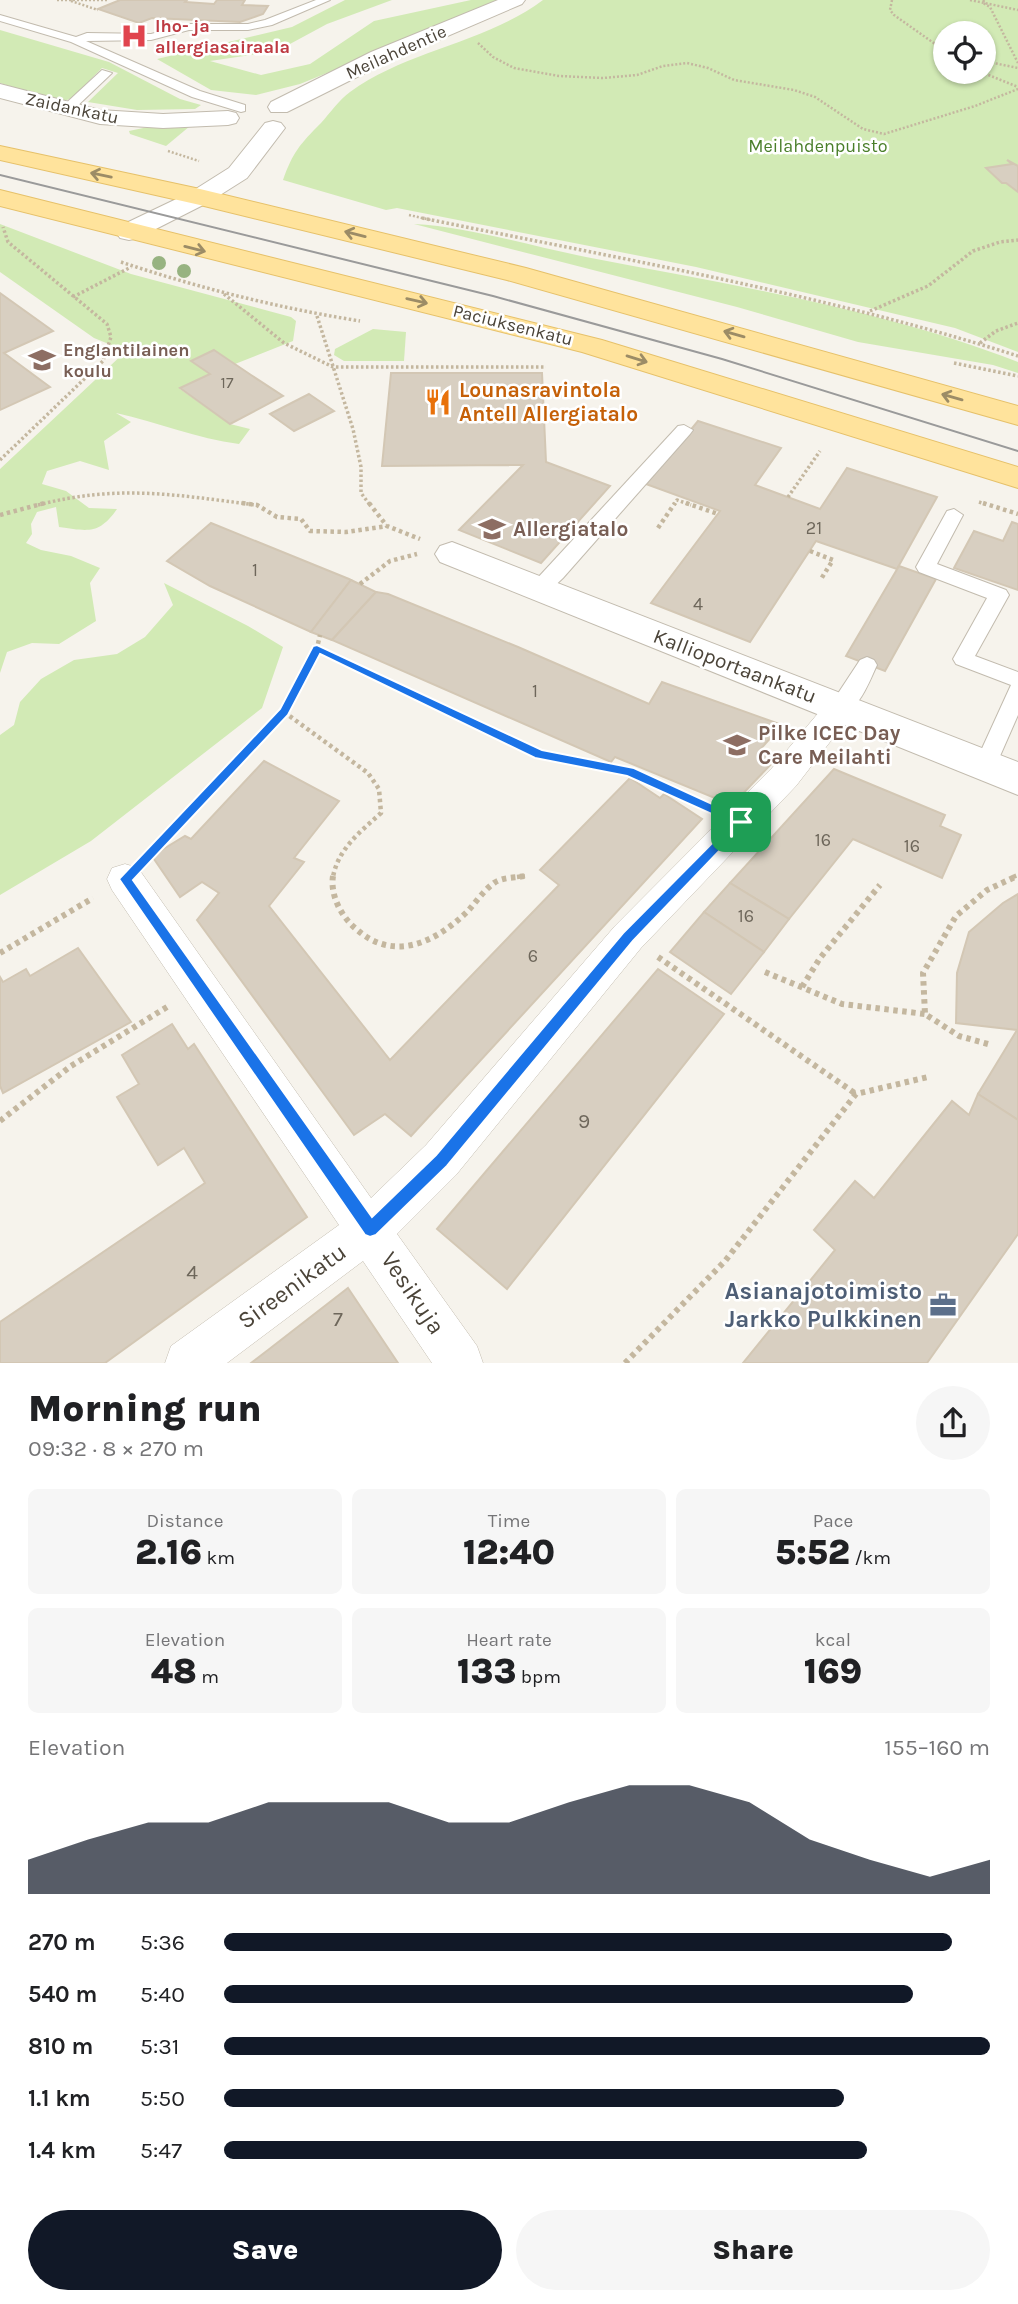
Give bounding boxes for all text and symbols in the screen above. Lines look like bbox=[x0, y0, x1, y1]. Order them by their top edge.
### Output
place label: Iho- ja allergiasairaala bbox=[155, 15, 290, 58]
street label: Meilahdentie bbox=[342, 20, 450, 84]
hospital icon: Iho- ja allergiasairaala bbox=[119, 21, 149, 51]
map controls bbox=[933, 21, 996, 84]
button: locate bbox=[933, 21, 996, 84]
street label: Zaidankatu bbox=[23, 87, 121, 129]
park label: Meilahdenpuisto bbox=[748, 135, 888, 157]
one-way arrow bbox=[90, 168, 113, 181]
one-way arrow bbox=[344, 227, 367, 240]
one-way arrow bbox=[183, 243, 206, 256]
one-way arrow bbox=[405, 295, 428, 308]
street label: Paciuksenkatu bbox=[451, 299, 575, 351]
one-way arrow bbox=[723, 327, 745, 340]
place label: Englantilainen koulu bbox=[63, 339, 189, 382]
school or university icon: Englantilainen koulu bbox=[27, 345, 57, 375]
one-way arrow bbox=[625, 354, 647, 367]
house number: 17 bbox=[221, 373, 234, 392]
place label: Lounasravintola Antell Allergiatalo bbox=[459, 378, 638, 426]
restaurant icon: Lounasravintola Antell Allergiatalo bbox=[423, 387, 453, 417]
one-way arrow bbox=[942, 390, 964, 403]
school or university icon: Allergiatalo bbox=[477, 514, 507, 544]
place label: Allergiatalo bbox=[513, 517, 628, 541]
house number: 21 bbox=[806, 517, 822, 539]
house number: 1 bbox=[252, 559, 258, 581]
house number: 4 bbox=[693, 593, 703, 615]
street label: Kallioportaankatu bbox=[650, 624, 820, 708]
house number: 1 bbox=[532, 680, 538, 702]
place label: Pilke ICEC Day Care Meilahti bbox=[758, 721, 901, 769]
school or university icon: Pilke ICEC Day Care Meilahti bbox=[722, 730, 752, 760]
pin bbox=[711, 792, 771, 852]
icon: arrive bbox=[722, 803, 760, 841]
house number: 16 bbox=[815, 829, 831, 851]
house number: 16 bbox=[904, 835, 920, 857]
house number: 16 bbox=[738, 905, 754, 927]
house number: 6 bbox=[528, 945, 538, 967]
house number: 9 bbox=[578, 1109, 590, 1133]
street label: Sireenikatu bbox=[232, 1237, 352, 1335]
street label: Vesikuja bbox=[375, 1246, 451, 1340]
house number: 4 bbox=[186, 1260, 198, 1284]
place label: Asianajotoimisto Jarkko Pulkkinen bbox=[725, 1277, 922, 1333]
office icon: Asianajotoimisto Jarkko Pulkkinen bbox=[928, 1290, 958, 1320]
house number: 7 bbox=[333, 1307, 343, 1331]
text: Morning run bbox=[28, 1386, 262, 1431]
button: share bbox=[916, 1386, 990, 1460]
text: 09:32 · 8 × 270 m bbox=[28, 1435, 204, 1462]
text: Distance bbox=[147, 1510, 223, 1532]
text: Time bbox=[488, 1510, 530, 1532]
text: Pace bbox=[813, 1510, 853, 1532]
text: 2.16 bbox=[135, 1532, 202, 1573]
text: 12:40 bbox=[463, 1532, 555, 1573]
text: 5:52 bbox=[775, 1532, 850, 1573]
text: km bbox=[202, 1547, 235, 1569]
text: /km bbox=[850, 1547, 891, 1569]
text: Elevation bbox=[145, 1629, 225, 1651]
text: Heart rate bbox=[466, 1629, 552, 1651]
text: kcal bbox=[815, 1629, 851, 1651]
text: 48 bbox=[151, 1651, 197, 1692]
text: 133 bbox=[457, 1651, 516, 1692]
text: 169 bbox=[804, 1651, 862, 1692]
text: m bbox=[197, 1666, 219, 1688]
text: bpm bbox=[516, 1666, 561, 1688]
text: Elevation bbox=[28, 1734, 125, 1761]
text: 155–160 m bbox=[884, 1734, 990, 1761]
text: 270 m bbox=[28, 1929, 96, 1956]
text: 5:36 bbox=[140, 1929, 185, 1956]
text: 540 m bbox=[28, 1981, 97, 2008]
text: 5:40 bbox=[140, 1981, 185, 2008]
text: 810 m bbox=[28, 2033, 93, 2060]
text: 5:31 bbox=[140, 2033, 179, 2060]
text: 1.1 km bbox=[28, 2085, 91, 2112]
text: 5:50 bbox=[140, 2085, 185, 2112]
text: 1.4 km bbox=[28, 2137, 96, 2164]
text: 5:47 bbox=[140, 2137, 182, 2164]
button: Save bbox=[28, 2210, 502, 2290]
button: Share bbox=[516, 2210, 990, 2290]

